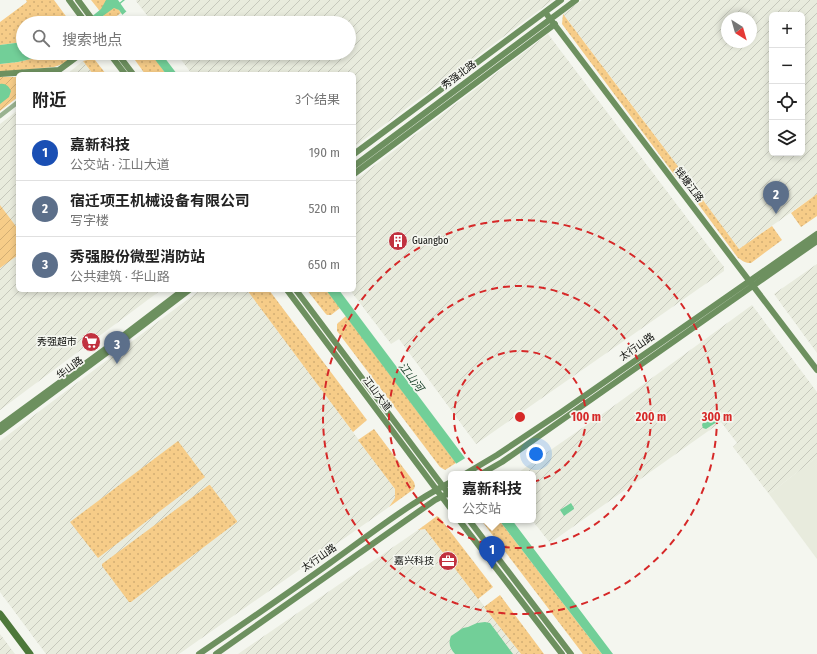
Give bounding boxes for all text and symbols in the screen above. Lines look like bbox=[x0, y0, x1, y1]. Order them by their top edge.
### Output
north arrow bbox=[721, 12, 757, 48]
map controls bbox=[769, 12, 805, 156]
button: + bbox=[769, 12, 805, 48]
search box bbox=[16, 16, 356, 60]
icon: search bbox=[30, 27, 52, 49]
text: 搜索地点 bbox=[62, 31, 122, 49]
button: − bbox=[769, 48, 805, 84]
street label: 秀强北路 bbox=[439, 58, 479, 92]
button: locate bbox=[769, 84, 805, 120]
text: 附近 bbox=[32, 90, 66, 111]
text: 3个结果 bbox=[295, 92, 340, 107]
button: layers bbox=[769, 120, 805, 156]
text: 嘉新科技 bbox=[70, 136, 130, 154]
text: 1 bbox=[42, 145, 48, 160]
text: 190 m bbox=[309, 145, 340, 160]
text: 公交站 · 江山大道 bbox=[70, 157, 170, 172]
street label: 钱塘江路 bbox=[672, 165, 706, 205]
pin: 2 bbox=[763, 181, 789, 214]
text: 宿迁项王机械设备有限公司 bbox=[70, 192, 250, 210]
text: 2 bbox=[42, 201, 48, 216]
text: 520 m bbox=[309, 201, 340, 216]
text: 写字楼 bbox=[70, 213, 109, 228]
building icon: Guangbo bbox=[387, 230, 409, 252]
place label: Guangbo bbox=[412, 235, 448, 247]
text: 秀强股份微型消防站 bbox=[70, 248, 205, 266]
text: 3 bbox=[42, 257, 48, 272]
text: 650 m bbox=[308, 257, 340, 272]
text: 公共建筑 · 华山路 bbox=[70, 269, 170, 284]
supermarket icon: 秀强超市 bbox=[80, 331, 102, 353]
pin: 3 bbox=[104, 331, 130, 364]
street label: 太行山路 bbox=[617, 331, 657, 363]
place label: 秀强超市 bbox=[37, 336, 77, 348]
street label: 华山路 bbox=[54, 354, 86, 382]
water label: 江山河 bbox=[396, 360, 427, 396]
street label: 江山大道 bbox=[360, 374, 394, 414]
centre of rings bbox=[513, 410, 527, 424]
text: 100 m bbox=[571, 410, 601, 424]
text: 200 m bbox=[635, 410, 666, 424]
text: 300 m bbox=[701, 410, 732, 424]
your location bbox=[526, 444, 546, 464]
popup bbox=[448, 471, 536, 523]
text: 嘉新科技 bbox=[462, 480, 522, 498]
text: 公交站 bbox=[462, 501, 501, 516]
pin: 1 bbox=[479, 536, 505, 569]
street label: 太行山路 bbox=[299, 542, 339, 574]
office icon: 嘉兴科技 bbox=[437, 550, 459, 572]
place label: 嘉兴科技 bbox=[394, 555, 434, 567]

